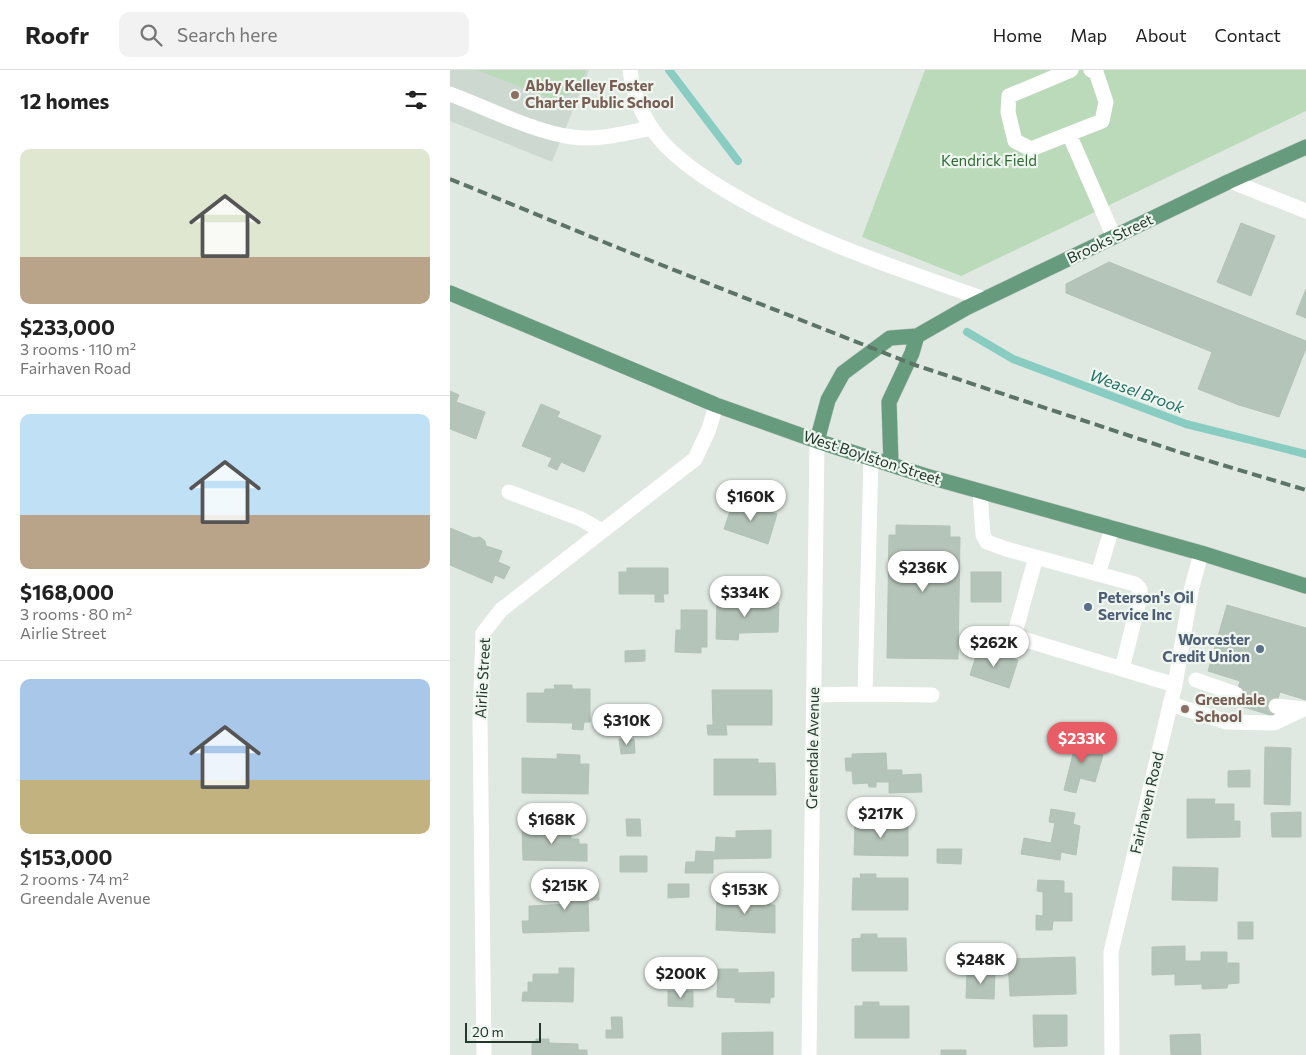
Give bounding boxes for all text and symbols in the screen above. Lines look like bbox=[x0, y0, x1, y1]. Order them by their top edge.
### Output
search box bbox=[119, 12, 469, 57]
text: Roofr bbox=[25, 20, 89, 49]
icon: search bbox=[137, 21, 165, 49]
text: Search here bbox=[177, 23, 278, 46]
text: Home bbox=[993, 24, 1042, 46]
text: Map bbox=[1070, 24, 1107, 46]
text: About bbox=[1135, 24, 1187, 46]
text: Contact bbox=[1215, 24, 1281, 46]
place label: Abby Kelley Foster Charter Public School bbox=[525, 76, 674, 111]
icon: filters bbox=[402, 86, 430, 114]
text: 12 homes bbox=[20, 88, 109, 113]
marker: Abby Kelley Foster Charter Public School bbox=[509, 89, 521, 101]
park label: Kendrick Field bbox=[941, 151, 1037, 169]
icon: home bbox=[180, 181, 270, 271]
street label: Brooks Street bbox=[1064, 210, 1156, 267]
text: $233,000 bbox=[20, 314, 115, 339]
text: 3 rooms · 110 m² bbox=[20, 339, 136, 358]
text: Fairhaven Road bbox=[20, 358, 131, 377]
water label: Weasel Brook bbox=[1087, 365, 1187, 417]
street label: West Boylston Street bbox=[801, 426, 943, 488]
icon: home bbox=[180, 447, 270, 537]
pin: $160K bbox=[716, 480, 786, 522]
text: $160K bbox=[727, 486, 775, 505]
pin: $236K bbox=[888, 550, 958, 593]
text: $236K bbox=[899, 557, 947, 576]
pin: $334K bbox=[710, 576, 780, 618]
text: $168,000 bbox=[20, 579, 114, 604]
text: $334K bbox=[721, 582, 769, 601]
place label: Peterson's Oil Service Inc bbox=[1098, 588, 1194, 623]
marker: Peterson's Oil Service Inc bbox=[1082, 601, 1094, 613]
text: 3 rooms · 80 m² bbox=[20, 604, 132, 623]
text: Airlie Street bbox=[20, 623, 106, 642]
pin: $262K bbox=[959, 626, 1029, 668]
place label: Worcester Credit Union bbox=[1162, 630, 1250, 665]
text: $262K bbox=[970, 632, 1018, 651]
street label: Airlie Street bbox=[471, 637, 493, 719]
marker: Worcester Credit Union bbox=[1254, 643, 1266, 655]
street label: Greendale Avenue bbox=[802, 687, 822, 809]
place label: Greendale School bbox=[1195, 690, 1265, 725]
marker: Greendale School bbox=[1179, 703, 1191, 715]
pin: $310K bbox=[592, 704, 662, 746]
text: $310K bbox=[603, 710, 651, 729]
icon: home bbox=[180, 712, 270, 802]
pin: $233K bbox=[1047, 722, 1117, 764]
text: $233K bbox=[1058, 728, 1106, 747]
street label: Fairhaven Road bbox=[1126, 750, 1167, 856]
pin: $217K bbox=[846, 796, 916, 839]
pin: $168K bbox=[517, 802, 587, 845]
text: $217K bbox=[858, 803, 904, 822]
text: $168K bbox=[528, 809, 576, 828]
text: $153,000 bbox=[20, 844, 113, 869]
pin: $215K bbox=[530, 868, 600, 911]
text: 2 rooms · 74 m² bbox=[20, 869, 129, 888]
pin: $153K bbox=[710, 872, 780, 915]
text: $215K bbox=[542, 875, 588, 894]
text: $153K bbox=[722, 879, 768, 898]
text: Greendale Avenue bbox=[20, 888, 150, 907]
pin: $248K bbox=[946, 942, 1016, 985]
text: $248K bbox=[957, 949, 1005, 968]
pin: $200K bbox=[646, 956, 716, 999]
text: $200K bbox=[656, 963, 706, 982]
scale bar bbox=[465, 1020, 541, 1043]
text: 20 m bbox=[472, 1023, 504, 1040]

